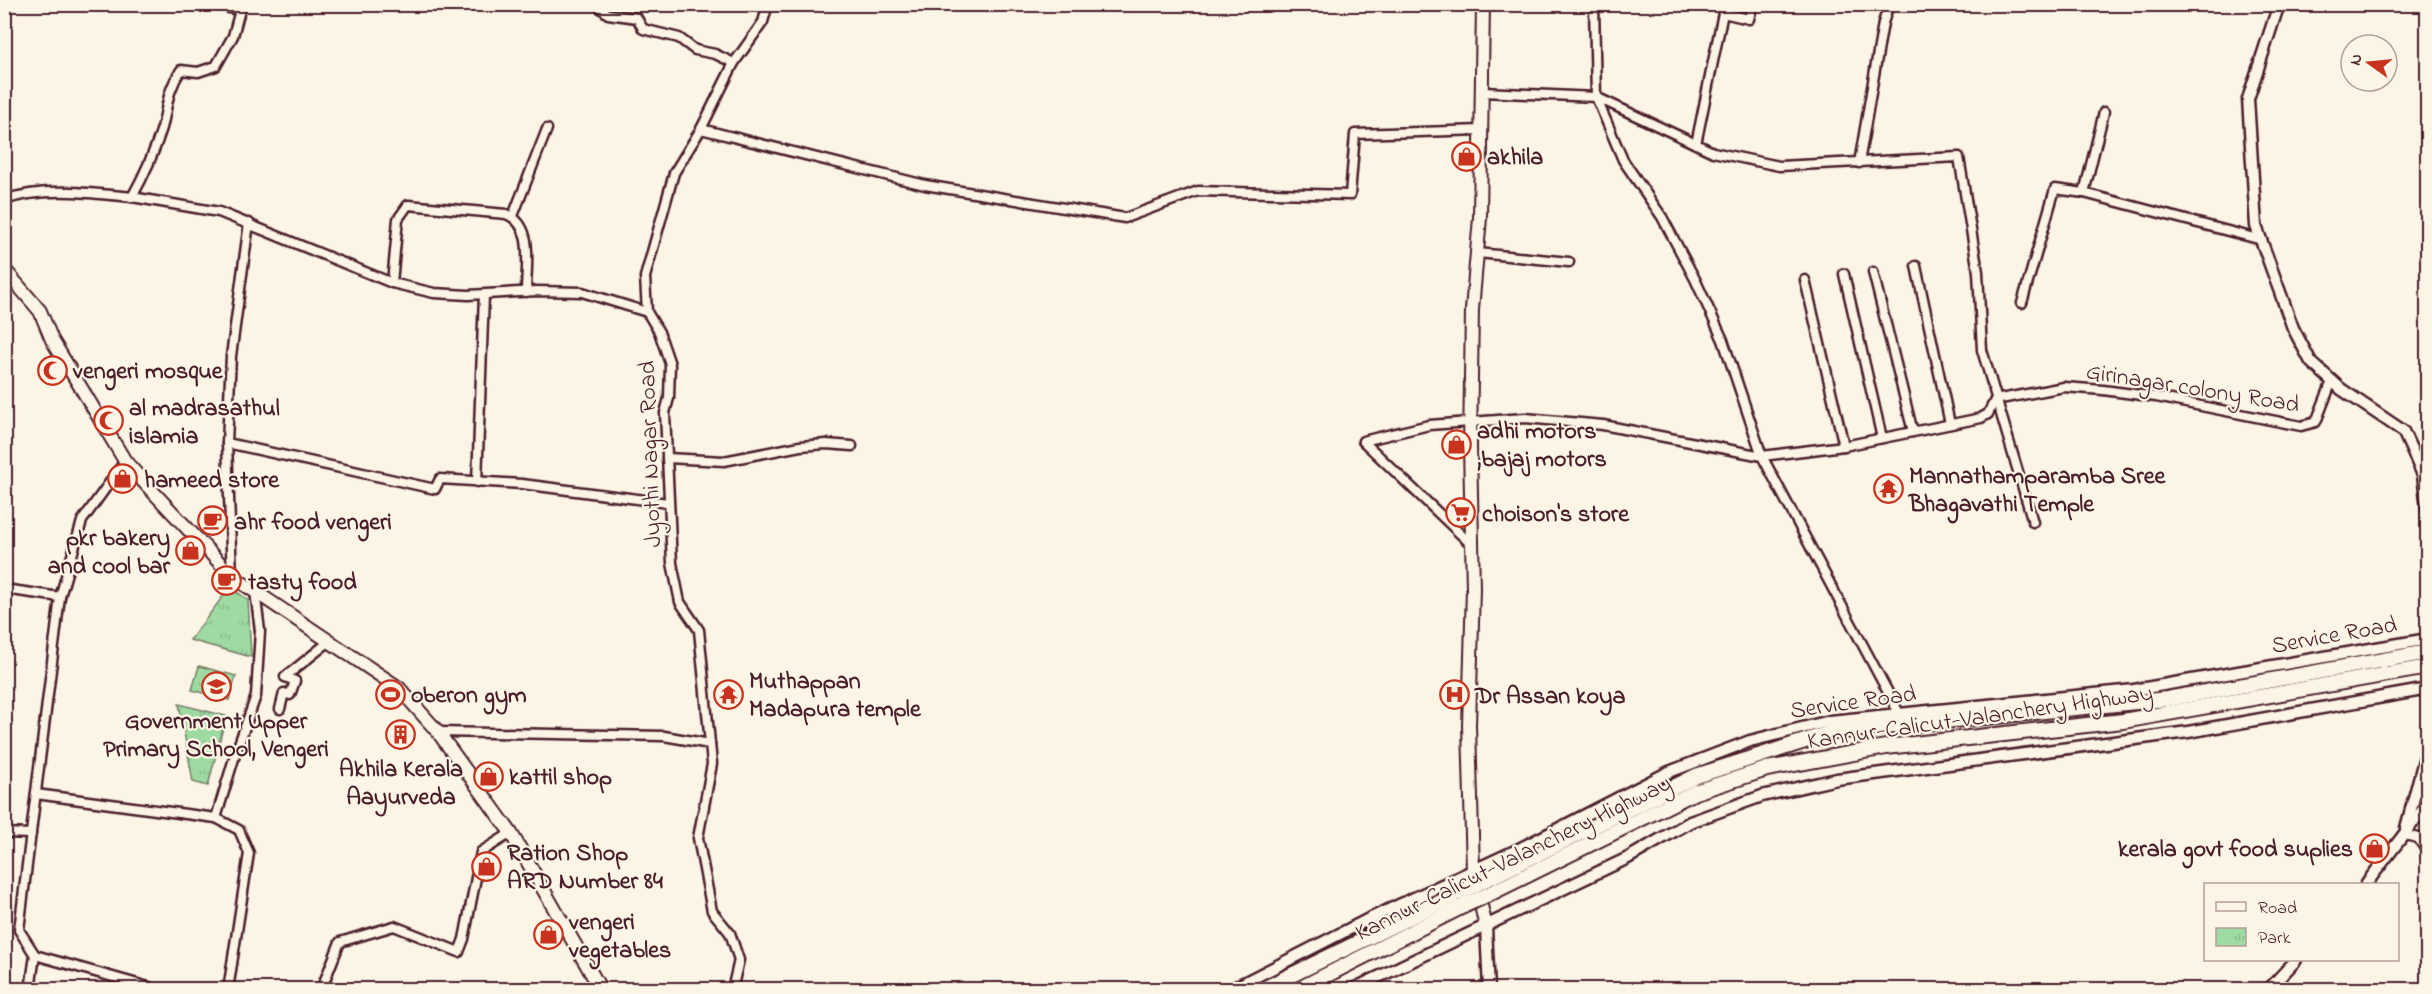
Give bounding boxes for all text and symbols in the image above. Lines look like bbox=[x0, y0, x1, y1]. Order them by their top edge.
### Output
north arrow bbox=[2339, 33, 2399, 93]
text: N bbox=[2343, 51, 2369, 68]
shop icon: akhila bbox=[1450, 140, 1482, 172]
place label: akhila bbox=[1487, 141, 1543, 176]
mosque icon: vengeri mosque bbox=[36, 354, 68, 386]
place label: vengeri mosque bbox=[72, 355, 224, 391]
street label: Girinagar colony Road bbox=[2083, 355, 2302, 425]
street label: Jyothi Nagar Road bbox=[631, 360, 673, 548]
place label: al madrasathul islamia bbox=[129, 392, 280, 455]
mosque icon: al madrasathul islamia bbox=[92, 405, 124, 437]
place label: adhi motors ,bajaj motors bbox=[1477, 415, 1607, 478]
shop icon: adhi motors ,bajaj motors bbox=[1440, 428, 1472, 460]
place label: Mannathamparamba Sree Bhagavathi Temple bbox=[1908, 460, 2166, 524]
shop icon: hameed store bbox=[107, 463, 139, 495]
place label: hameed store bbox=[144, 464, 280, 499]
temple icon: Mannathamparamba Sree Bhagavathi Temple bbox=[1872, 473, 1904, 505]
supermarket icon: choison's store bbox=[1445, 497, 1477, 529]
place label: choison's store bbox=[1482, 498, 1630, 533]
cafe icon: ahr food vengeri bbox=[197, 505, 229, 537]
place label: ahr food vengeri bbox=[234, 506, 392, 542]
place label: pkr bakery and cool bar bbox=[48, 522, 171, 585]
shop icon: pkr bakery and cool bar bbox=[175, 535, 207, 567]
cafe icon: tasty food bbox=[211, 565, 243, 597]
place label: tasty food bbox=[247, 566, 357, 602]
street label: Service Road bbox=[2269, 608, 2400, 665]
place label: Muthappan Madapura temple bbox=[749, 665, 922, 728]
school or university icon: Government Upper Primary School, Vengeri bbox=[200, 671, 232, 703]
street label: Service Road bbox=[1788, 677, 1919, 730]
street label: Kannur-Calicut-Valanchery Highway bbox=[1805, 677, 2155, 761]
sports icon: oberon gym bbox=[374, 678, 406, 710]
temple icon: Muthappan Madapura temple bbox=[712, 678, 744, 710]
place label: oberon gym bbox=[411, 679, 527, 715]
hospital icon: Dr Assan koya bbox=[1438, 679, 1470, 711]
place label: Dr Assan koya bbox=[1474, 680, 1625, 716]
place label: Government Upper Primary School, Vengeri bbox=[103, 705, 329, 769]
building icon: Akhila Kerala Aayurveda bbox=[385, 719, 417, 751]
place label: Akhila Kerala Aayurveda bbox=[339, 753, 463, 817]
shop icon: kattil shop bbox=[472, 760, 504, 792]
place label: kattil shop bbox=[509, 761, 612, 796]
street label: Kannur-Calicut-Valanchery Highway bbox=[1350, 767, 1679, 952]
shop icon: kerala govt food suplies bbox=[2358, 832, 2390, 864]
place label: kerala govt food suplies bbox=[2118, 833, 2353, 869]
place label: Ration Shop ARD Number 84 bbox=[507, 837, 663, 900]
shop icon: Ration Shop ARD Number 84 bbox=[470, 850, 502, 882]
legend bbox=[2204, 883, 2399, 961]
text: Road bbox=[2258, 896, 2297, 922]
place label: vengeri vegetables bbox=[568, 906, 671, 970]
shop icon: vengeri vegetables bbox=[532, 919, 564, 951]
text: Park bbox=[2258, 926, 2291, 952]

